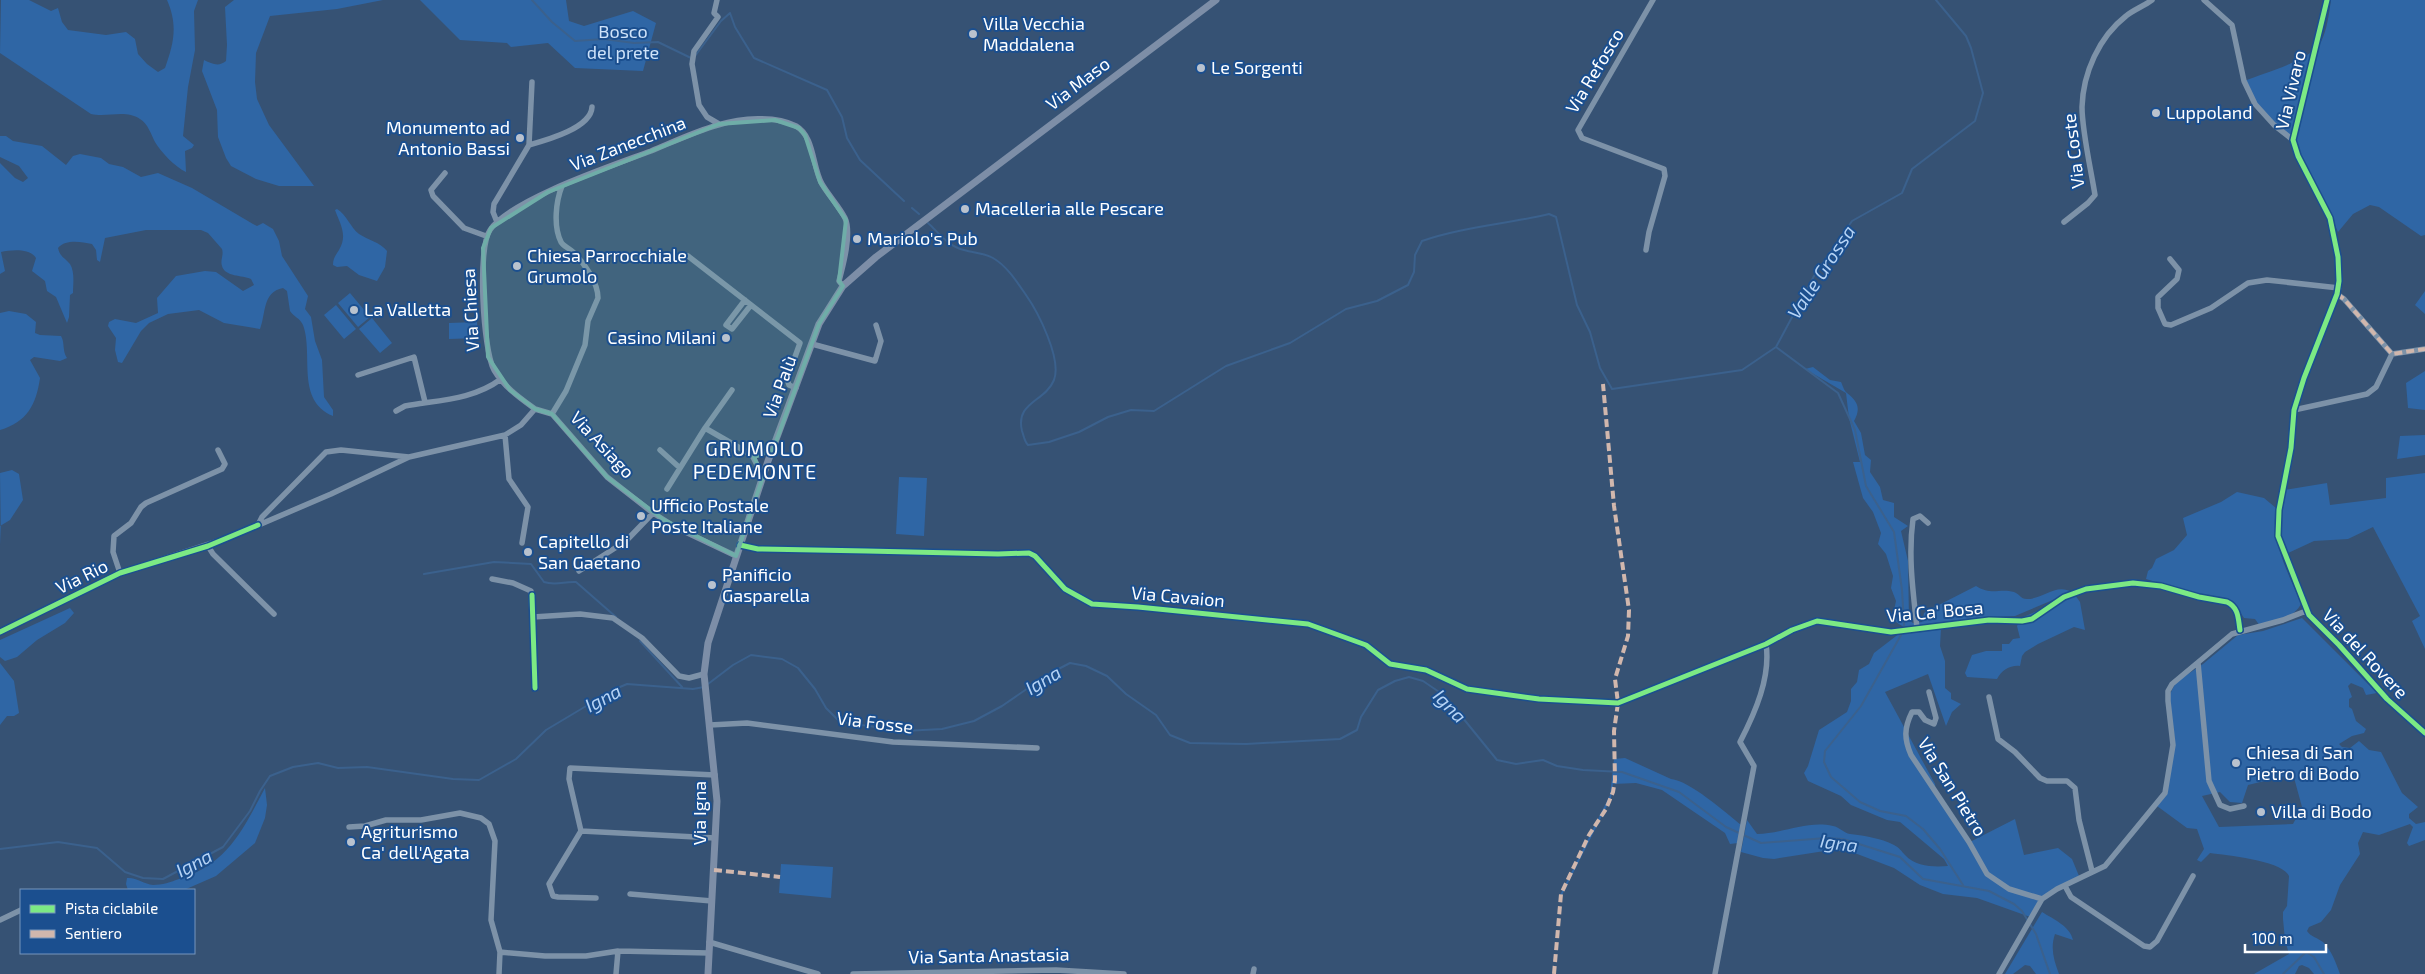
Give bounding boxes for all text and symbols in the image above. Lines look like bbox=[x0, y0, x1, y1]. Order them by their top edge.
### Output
place label: Villa Vecchia Maddalena bbox=[983, 12, 1085, 55]
park label: Bosco del prete bbox=[587, 20, 659, 63]
street label: Via Refosco bbox=[1560, 24, 1628, 117]
marker: Villa Vecchia Maddalena bbox=[967, 28, 979, 40]
street label: Via Vivaro bbox=[2270, 48, 2310, 132]
street label: Via Maso bbox=[1041, 52, 1114, 114]
place label: Le Sorgenti bbox=[1211, 56, 1303, 78]
marker: Le Sorgenti bbox=[1195, 62, 1207, 74]
place label: Luppoland bbox=[2166, 101, 2253, 123]
marker: Luppoland bbox=[2150, 107, 2162, 119]
street label: Via Zanecchina bbox=[567, 111, 689, 175]
street label: Via Coste bbox=[2057, 112, 2089, 190]
place label: Monumento ad Antonio Bassi bbox=[386, 116, 510, 159]
marker: Monumento ad Antonio Bassi bbox=[514, 132, 526, 144]
place label: Macelleria alle Pescare bbox=[975, 197, 1164, 219]
marker: Macelleria alle Pescare bbox=[959, 203, 971, 215]
water label: Valle Grossa bbox=[1782, 220, 1859, 323]
place label: Mariolo's Pub bbox=[867, 227, 978, 249]
marker: Mariolo's Pub bbox=[851, 233, 863, 245]
place label: Chiesa Parrocchiale Grumolo bbox=[527, 244, 687, 287]
marker: Chiesa Parrocchiale Grumolo bbox=[511, 260, 523, 272]
street label: Via Chiesa bbox=[457, 268, 483, 352]
place label: La Valletta bbox=[364, 298, 451, 320]
marker: La Valletta bbox=[348, 304, 360, 316]
place label: Casino Milani bbox=[607, 326, 716, 348]
marker: Casino Milani bbox=[720, 332, 732, 344]
street label: Via Palù bbox=[758, 352, 801, 421]
street label: Via Asiago bbox=[566, 406, 639, 482]
district label: GRUMOLO PEDEMONTE bbox=[693, 436, 817, 483]
place label: Ufficio Postale Poste Italiane bbox=[651, 494, 769, 537]
marker: Ufficio Postale Poste Italiane bbox=[635, 510, 647, 522]
place label: Capitello di San Gaetano bbox=[538, 530, 641, 573]
marker: Capitello di San Gaetano bbox=[522, 546, 534, 558]
street label: Via Rio bbox=[52, 554, 111, 598]
place label: Panificio Gasparella bbox=[722, 563, 810, 606]
marker: Panificio Gasparella bbox=[706, 579, 718, 591]
street label: Via Cavaion bbox=[1130, 581, 1226, 611]
street label: Via Ca' Bosa bbox=[1886, 596, 1984, 626]
street label: Via del Rovere bbox=[2318, 604, 2413, 703]
water label: Igna bbox=[1021, 660, 1065, 699]
water label: Igna bbox=[581, 679, 625, 717]
water label: Igna bbox=[1429, 684, 1472, 727]
street label: Via Fosse bbox=[836, 706, 915, 738]
street label: Via San Pietro bbox=[1914, 733, 1992, 840]
place label: Chiesa di San Pietro di Bodo bbox=[2246, 741, 2360, 784]
marker: Chiesa di San Pietro di Bodo bbox=[2230, 757, 2242, 769]
street label: Via Igna bbox=[688, 781, 710, 845]
place label: Villa di Bodo bbox=[2271, 800, 2372, 822]
marker: Villa di Bodo bbox=[2255, 806, 2267, 818]
place label: Agriturismo Ca' dell'Agata bbox=[361, 820, 470, 863]
water label: Igna bbox=[1819, 828, 1859, 857]
marker: Agriturismo Ca' dell'Agata bbox=[345, 836, 357, 848]
water label: Igna bbox=[172, 844, 216, 882]
legend bbox=[20, 889, 195, 954]
text: Pista ciclabile bbox=[65, 899, 158, 917]
scale bar bbox=[2245, 922, 2326, 954]
text: Sentiero bbox=[65, 924, 122, 942]
text: 100 m bbox=[2252, 929, 2293, 947]
street label: Via Santa Anastasia bbox=[908, 943, 1070, 967]

